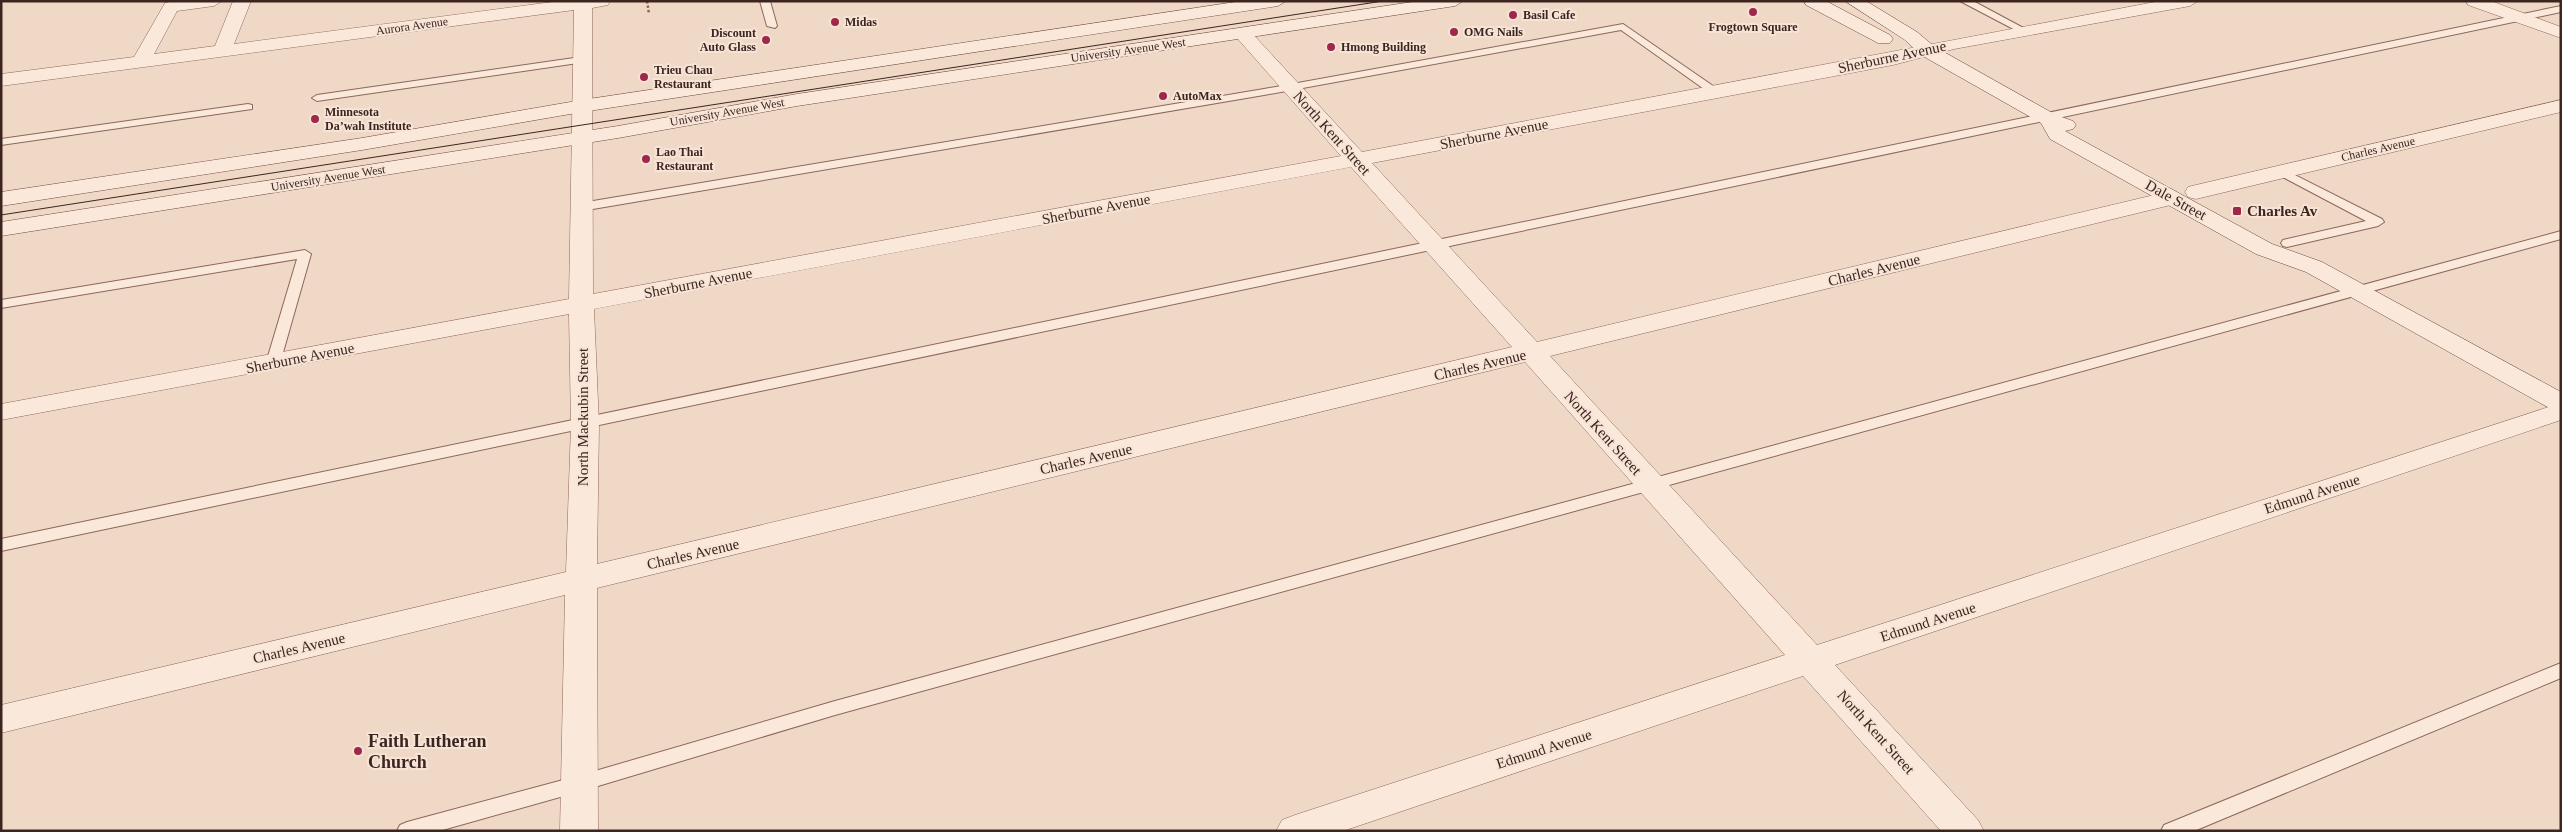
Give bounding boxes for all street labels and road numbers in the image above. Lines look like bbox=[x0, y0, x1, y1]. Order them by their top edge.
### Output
street label: Aurora Avenue bbox=[375, 14, 449, 38]
street label: University Avenue West bbox=[1070, 35, 1187, 65]
street label: Sherburne Avenue bbox=[1836, 38, 1948, 76]
street label: North Kent Street bbox=[1290, 88, 1374, 179]
street label: University Avenue West bbox=[669, 95, 786, 129]
street label: Sherburne Avenue bbox=[1438, 116, 1550, 152]
street label: Charles Avenue bbox=[2340, 134, 2416, 164]
street label: University Avenue West bbox=[270, 162, 387, 194]
street label: Dale Street bbox=[2143, 177, 2210, 224]
street label: Sherburne Avenue bbox=[1040, 191, 1152, 227]
street label: Charles Avenue bbox=[1826, 251, 1922, 289]
street label: Sherburne Avenue bbox=[642, 265, 754, 301]
street label: Sherburne Avenue bbox=[244, 340, 356, 376]
street label: North Mackubin Street bbox=[575, 347, 591, 486]
street label: Charles Avenue bbox=[1432, 347, 1528, 383]
street label: North Kent Street bbox=[1561, 388, 1645, 479]
street label: Charles Avenue bbox=[1038, 441, 1134, 477]
street label: Edmund Avenue bbox=[2262, 471, 2362, 517]
street label: Charles Avenue bbox=[645, 536, 741, 572]
street label: Edmund Avenue bbox=[1878, 599, 1978, 645]
street label: Charles Avenue bbox=[251, 630, 347, 666]
street label: North Kent Street bbox=[1834, 687, 1918, 778]
street label: Edmund Avenue bbox=[1494, 726, 1594, 772]

